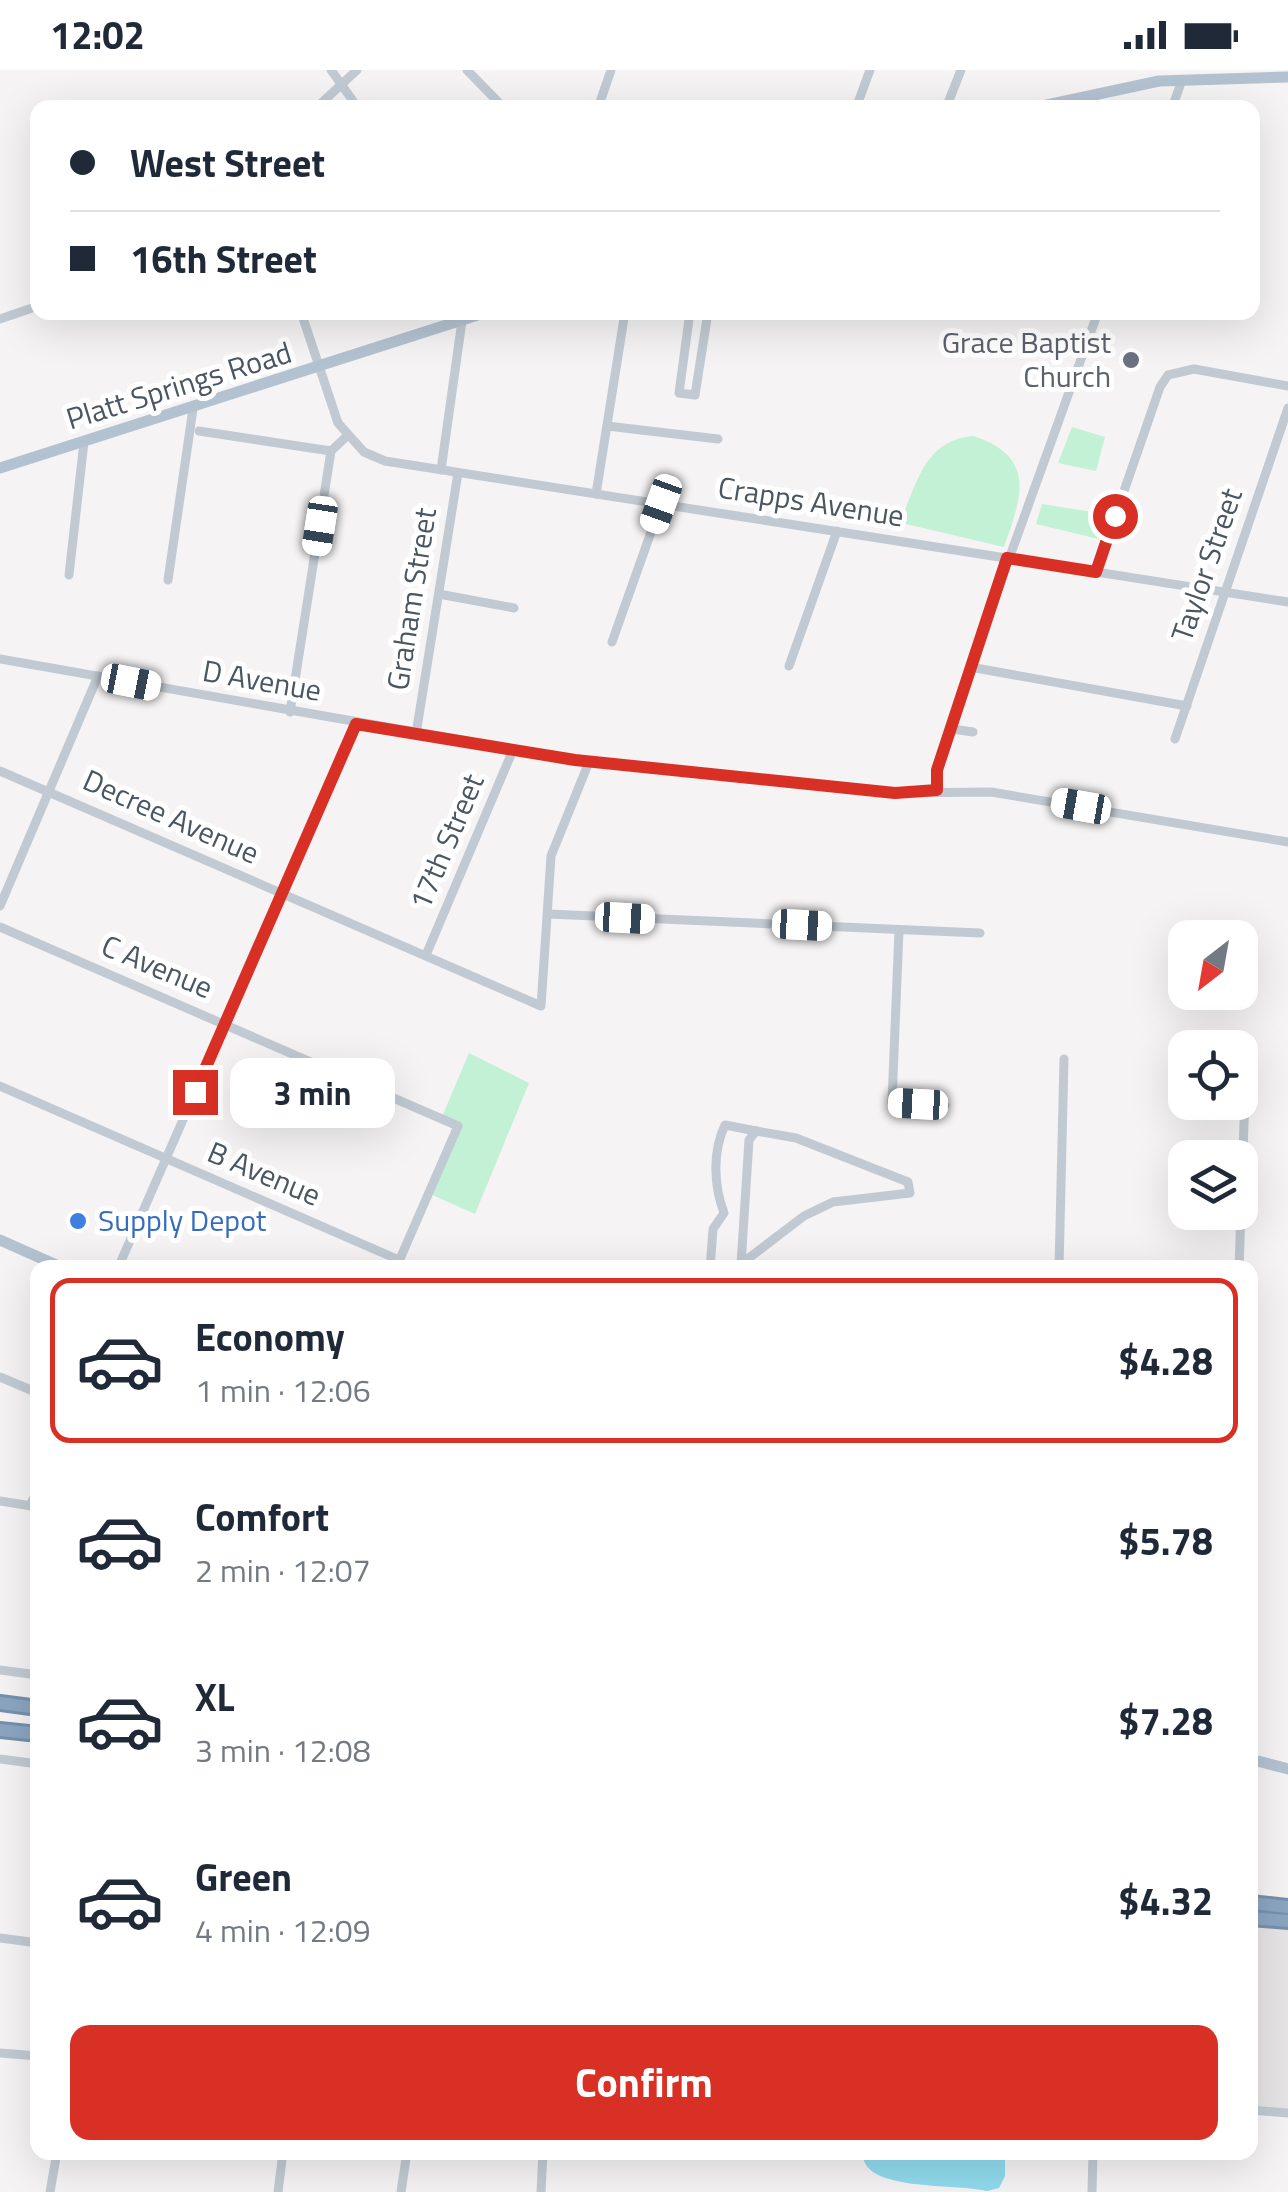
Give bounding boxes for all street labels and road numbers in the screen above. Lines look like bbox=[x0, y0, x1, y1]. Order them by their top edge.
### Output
street label: Platt Springs Road bbox=[60, 329, 297, 441]
street label: Crapps Avenue bbox=[715, 464, 907, 538]
street label: Taylor Street bbox=[1158, 481, 1254, 648]
street label: Graham Street bbox=[374, 504, 448, 693]
street label: D Avenue bbox=[199, 647, 325, 713]
street label: Decree Avenue bbox=[76, 757, 267, 875]
street label: 17th Street bbox=[397, 766, 496, 917]
street label: C Avenue bbox=[95, 922, 220, 1010]
street label: B Avenue bbox=[201, 1129, 328, 1217]

